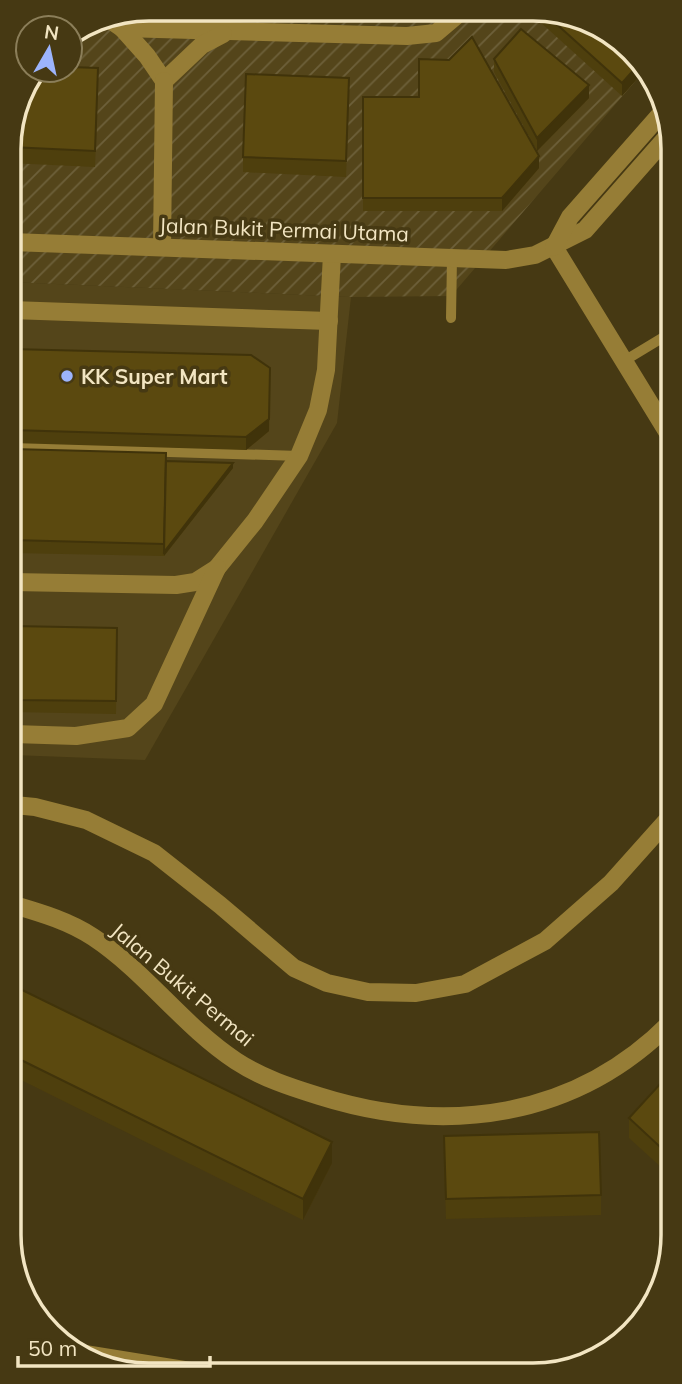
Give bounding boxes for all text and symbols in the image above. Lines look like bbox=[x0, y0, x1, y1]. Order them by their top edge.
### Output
north arrow bbox=[14, 14, 84, 84]
text: N bbox=[43, 19, 61, 45]
street label: Jalan Bukit Permai Utama bbox=[159, 212, 409, 246]
place label: KK Super Mart bbox=[81, 363, 227, 389]
marker: KK Super Mart bbox=[59, 368, 75, 384]
street label: Jalan Bukit Permai bbox=[106, 917, 260, 1051]
scale bar bbox=[18, 1324, 210, 1368]
text: 50 m bbox=[28, 1335, 77, 1361]

